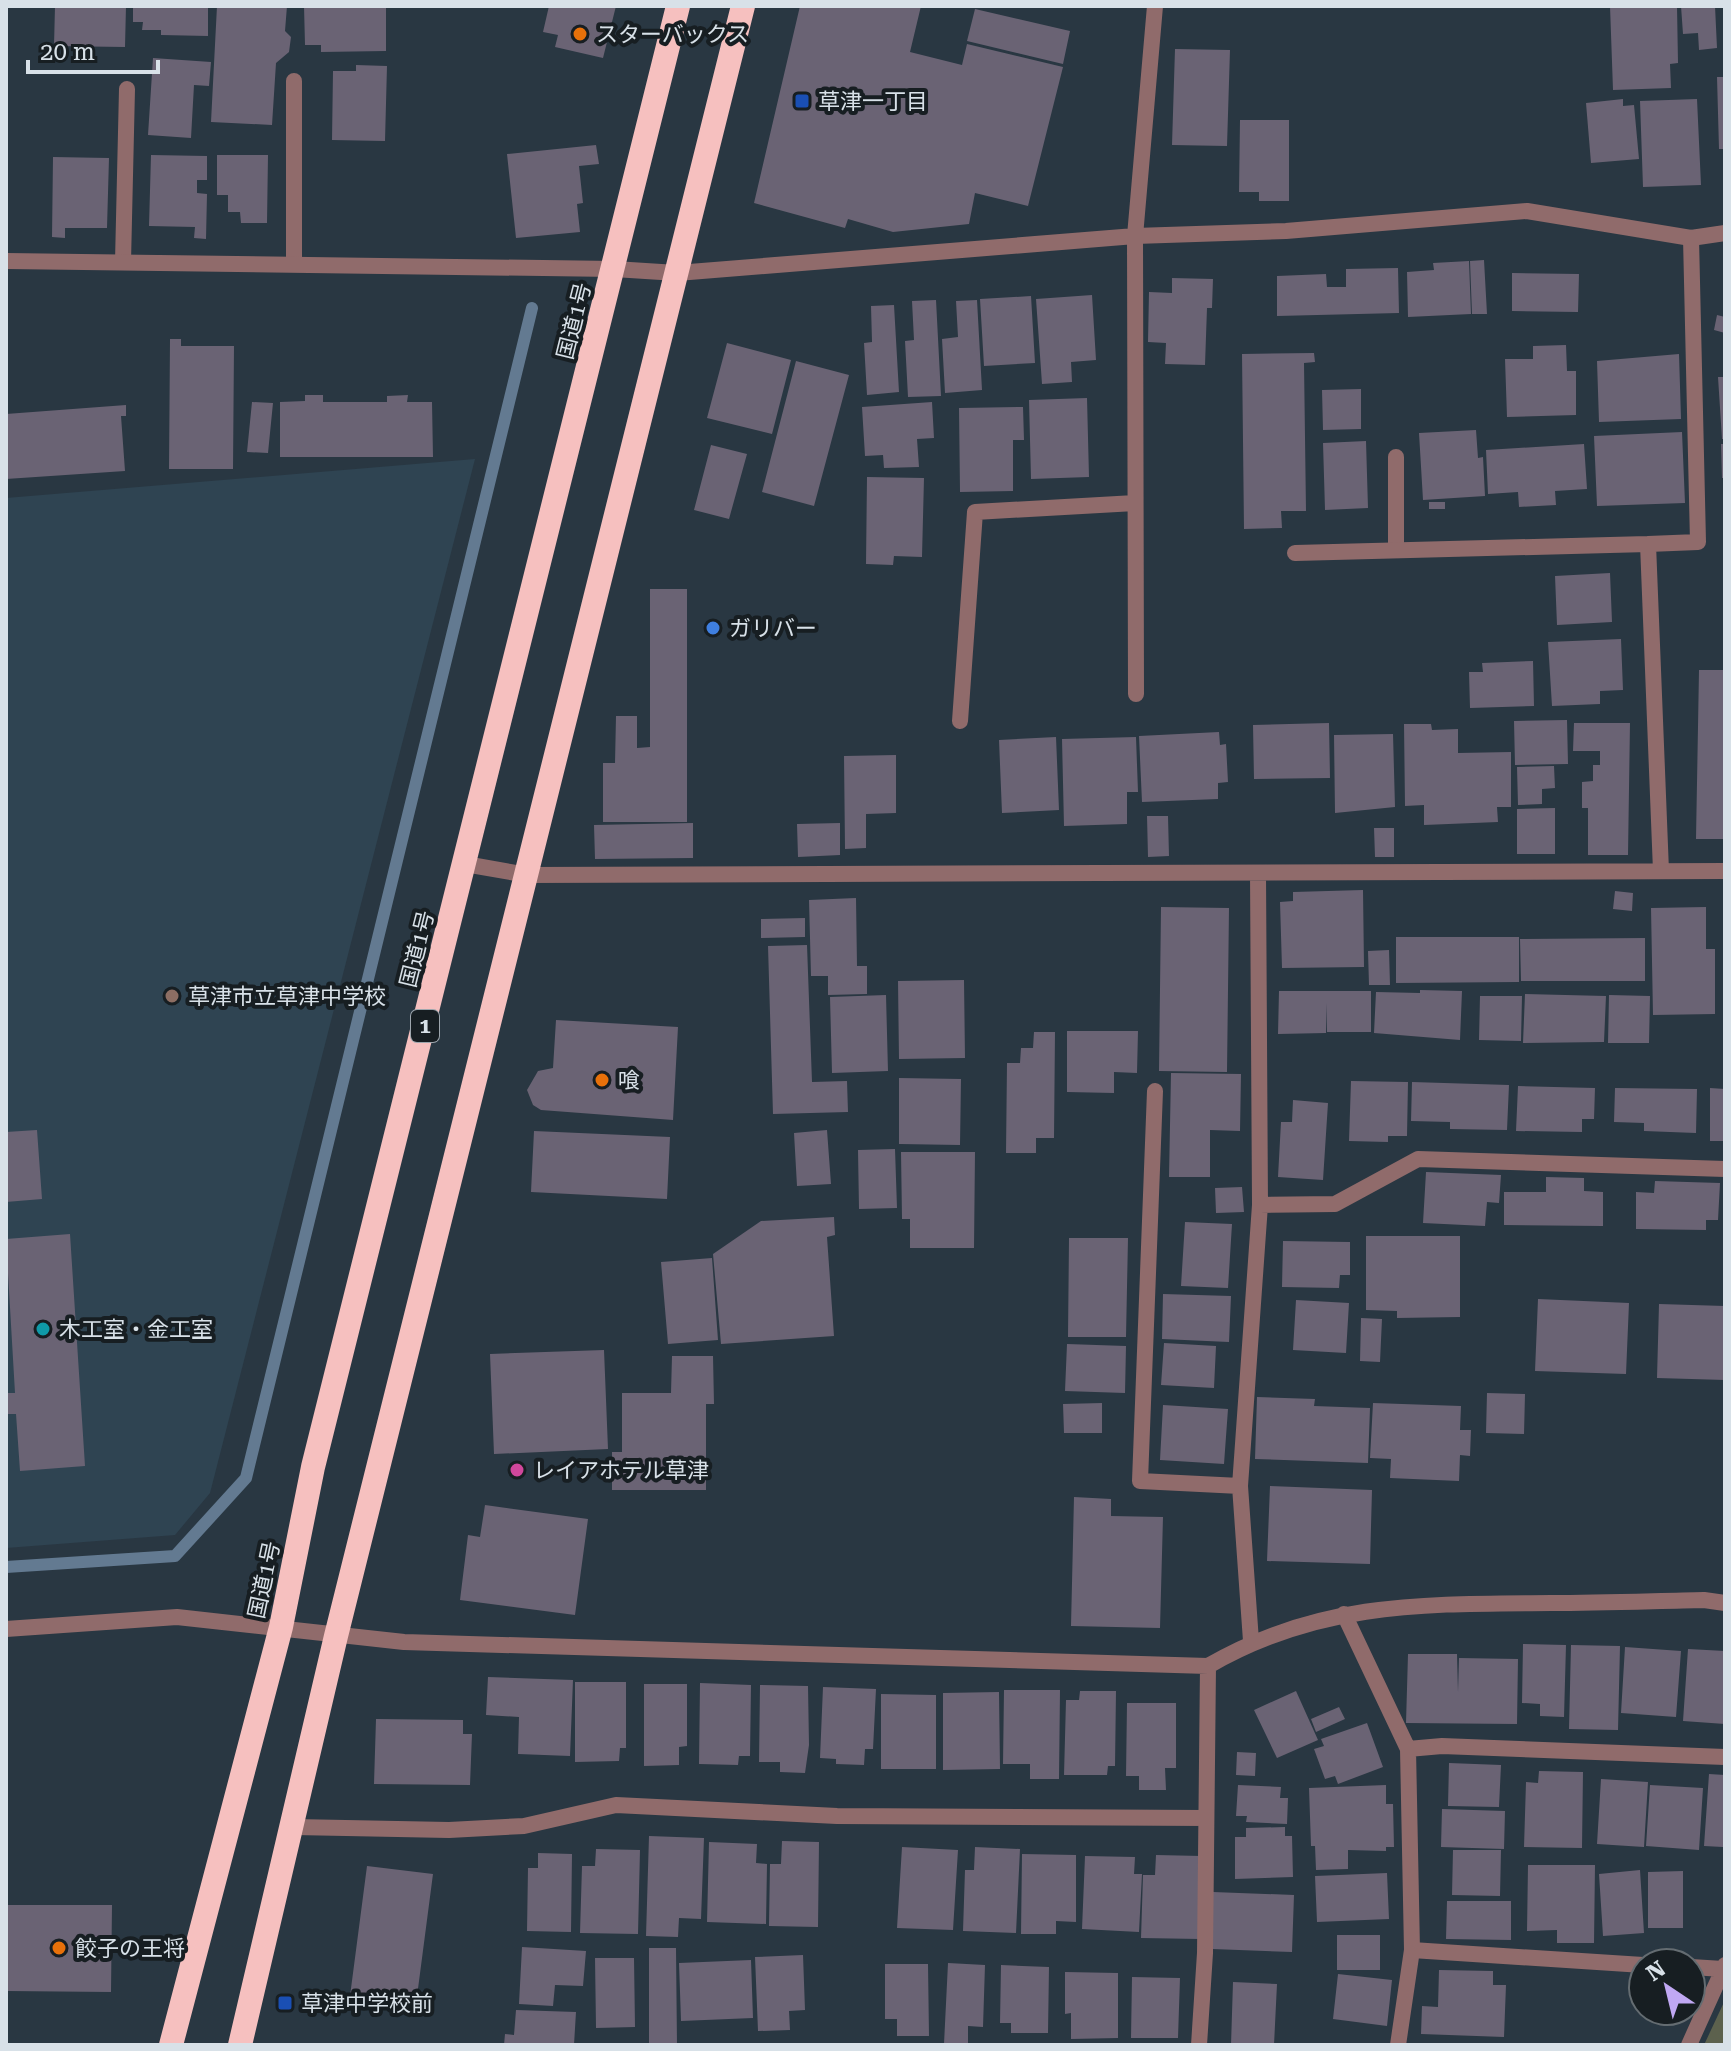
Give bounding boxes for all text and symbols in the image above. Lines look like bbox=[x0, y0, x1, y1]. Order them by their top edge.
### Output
place label: スターバックス bbox=[596, 22, 749, 47]
scale bar bbox=[28, 24, 158, 74]
marker: スターバックス bbox=[571, 25, 589, 43]
text: 20 m bbox=[40, 38, 95, 66]
place label: 草津一丁目 bbox=[818, 89, 928, 114]
marker: 草津一丁目 bbox=[793, 92, 811, 110]
street label: 国道1号 bbox=[552, 280, 596, 362]
place label: ガリバー bbox=[729, 616, 817, 641]
marker: ガリバー bbox=[704, 619, 722, 637]
street label: 国道1号 bbox=[395, 908, 439, 990]
place label: 草津市立草津中学校 bbox=[188, 984, 386, 1009]
marker: 草津市立草津中学校 bbox=[163, 987, 181, 1005]
road number: 1 bbox=[411, 1010, 439, 1042]
place label: 喰 bbox=[618, 1068, 640, 1093]
marker: 喰 bbox=[593, 1071, 611, 1089]
place label: 木工室・金工室 bbox=[59, 1317, 213, 1342]
marker: 木工室・金工室 bbox=[34, 1320, 52, 1338]
place label: レイアホテル草津 bbox=[533, 1458, 709, 1483]
marker: レイアホテル草津 bbox=[508, 1461, 526, 1479]
street label: 国道1号 bbox=[244, 1539, 284, 1621]
place label: 餃子の王将 bbox=[75, 1936, 185, 1961]
marker: 餃子の王将 bbox=[50, 1939, 68, 1957]
north arrow bbox=[1627, 1947, 1707, 2027]
text: N bbox=[1642, 1956, 1670, 1986]
place label: 草津中学校前 bbox=[301, 1991, 433, 2016]
marker: 草津中学校前 bbox=[276, 1994, 294, 2012]

